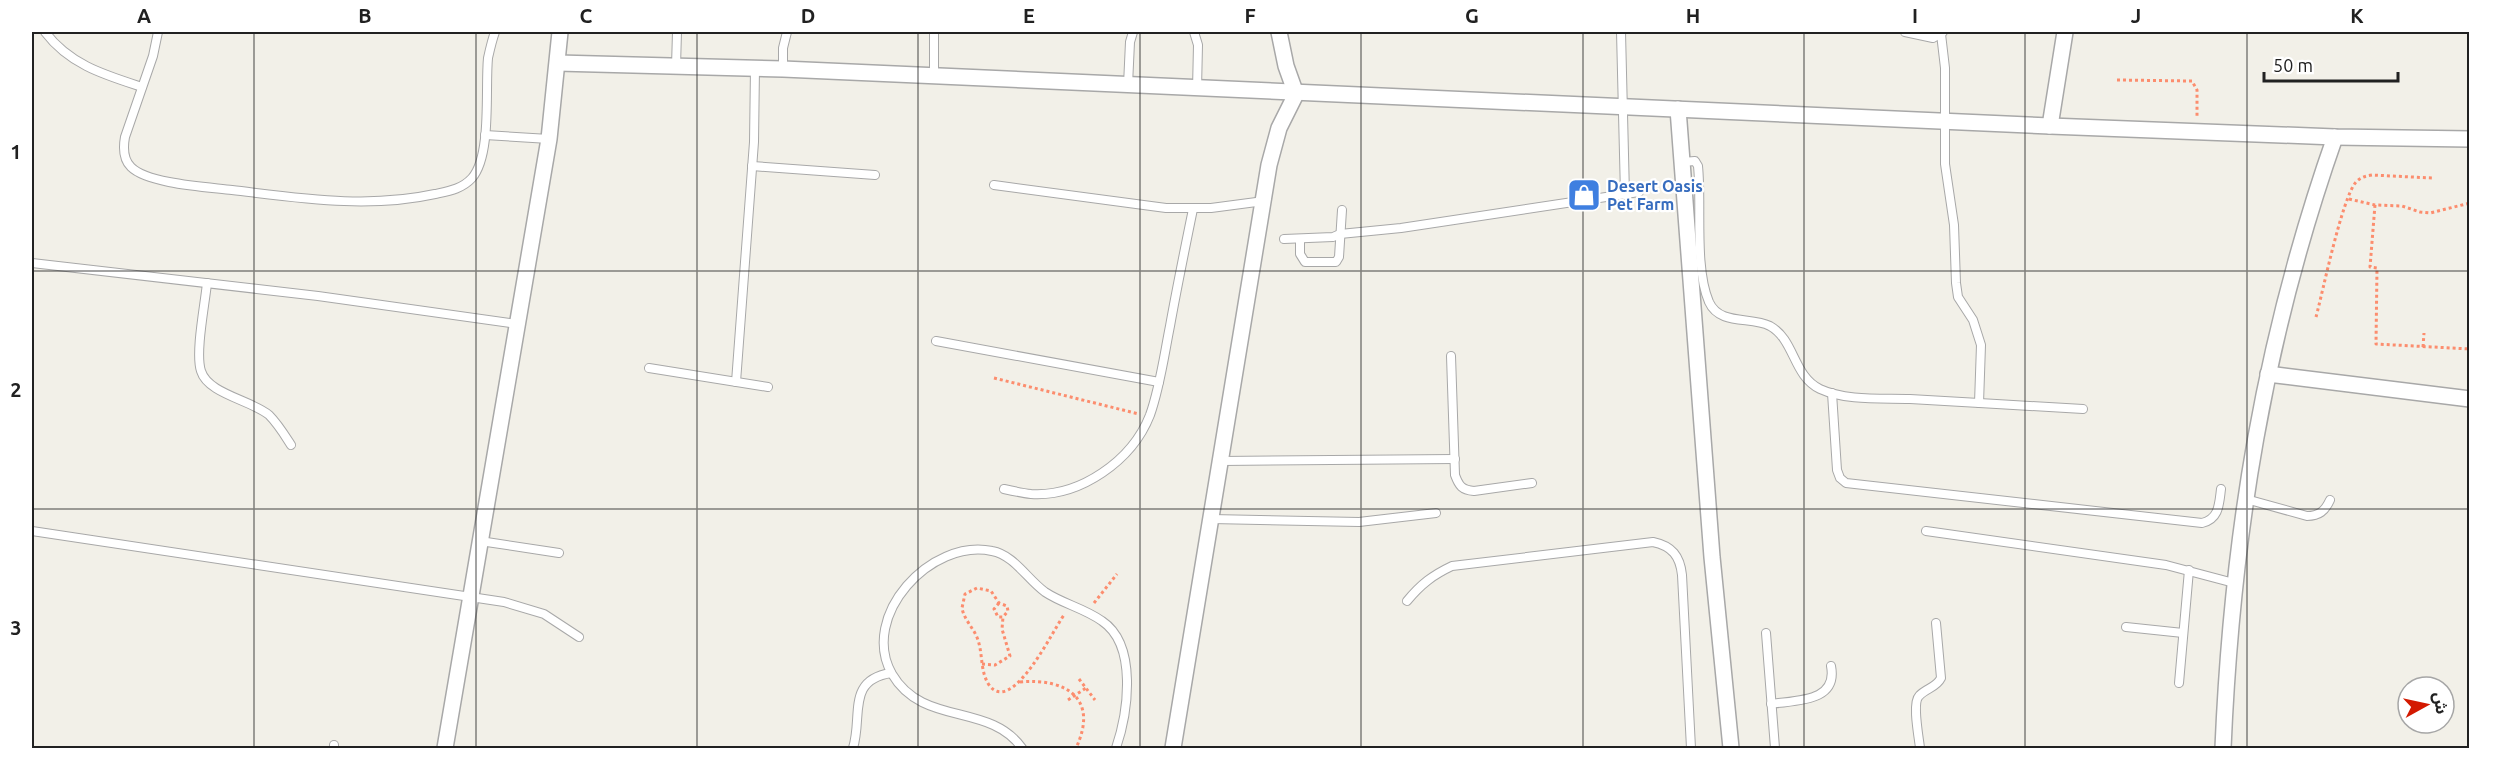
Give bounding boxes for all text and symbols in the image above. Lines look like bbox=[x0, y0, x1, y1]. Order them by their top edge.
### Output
text: A bbox=[137, 4, 151, 27]
text: B bbox=[358, 4, 372, 27]
text: C bbox=[580, 4, 593, 27]
text: D bbox=[801, 4, 815, 27]
text: E bbox=[1023, 4, 1035, 27]
text: F bbox=[1244, 4, 1256, 27]
text: G bbox=[1465, 4, 1479, 27]
text: H bbox=[1686, 4, 1700, 27]
text: I bbox=[1912, 4, 1918, 27]
text: J bbox=[2131, 4, 2141, 27]
text: K bbox=[2350, 4, 2364, 27]
scale bar bbox=[2264, 45, 2398, 83]
text: 50 m bbox=[2273, 55, 2313, 75]
text: 1 bbox=[10, 140, 22, 163]
shop icon: Desert Oasis Pet Farm bbox=[1566, 177, 1602, 213]
place label: Desert Oasis Pet Farm bbox=[1607, 177, 1703, 213]
text: 2 bbox=[10, 378, 22, 401]
text: 3 bbox=[10, 616, 22, 639]
north arrow bbox=[2396, 675, 2456, 735]
text: ش bbox=[2429, 691, 2451, 715]

